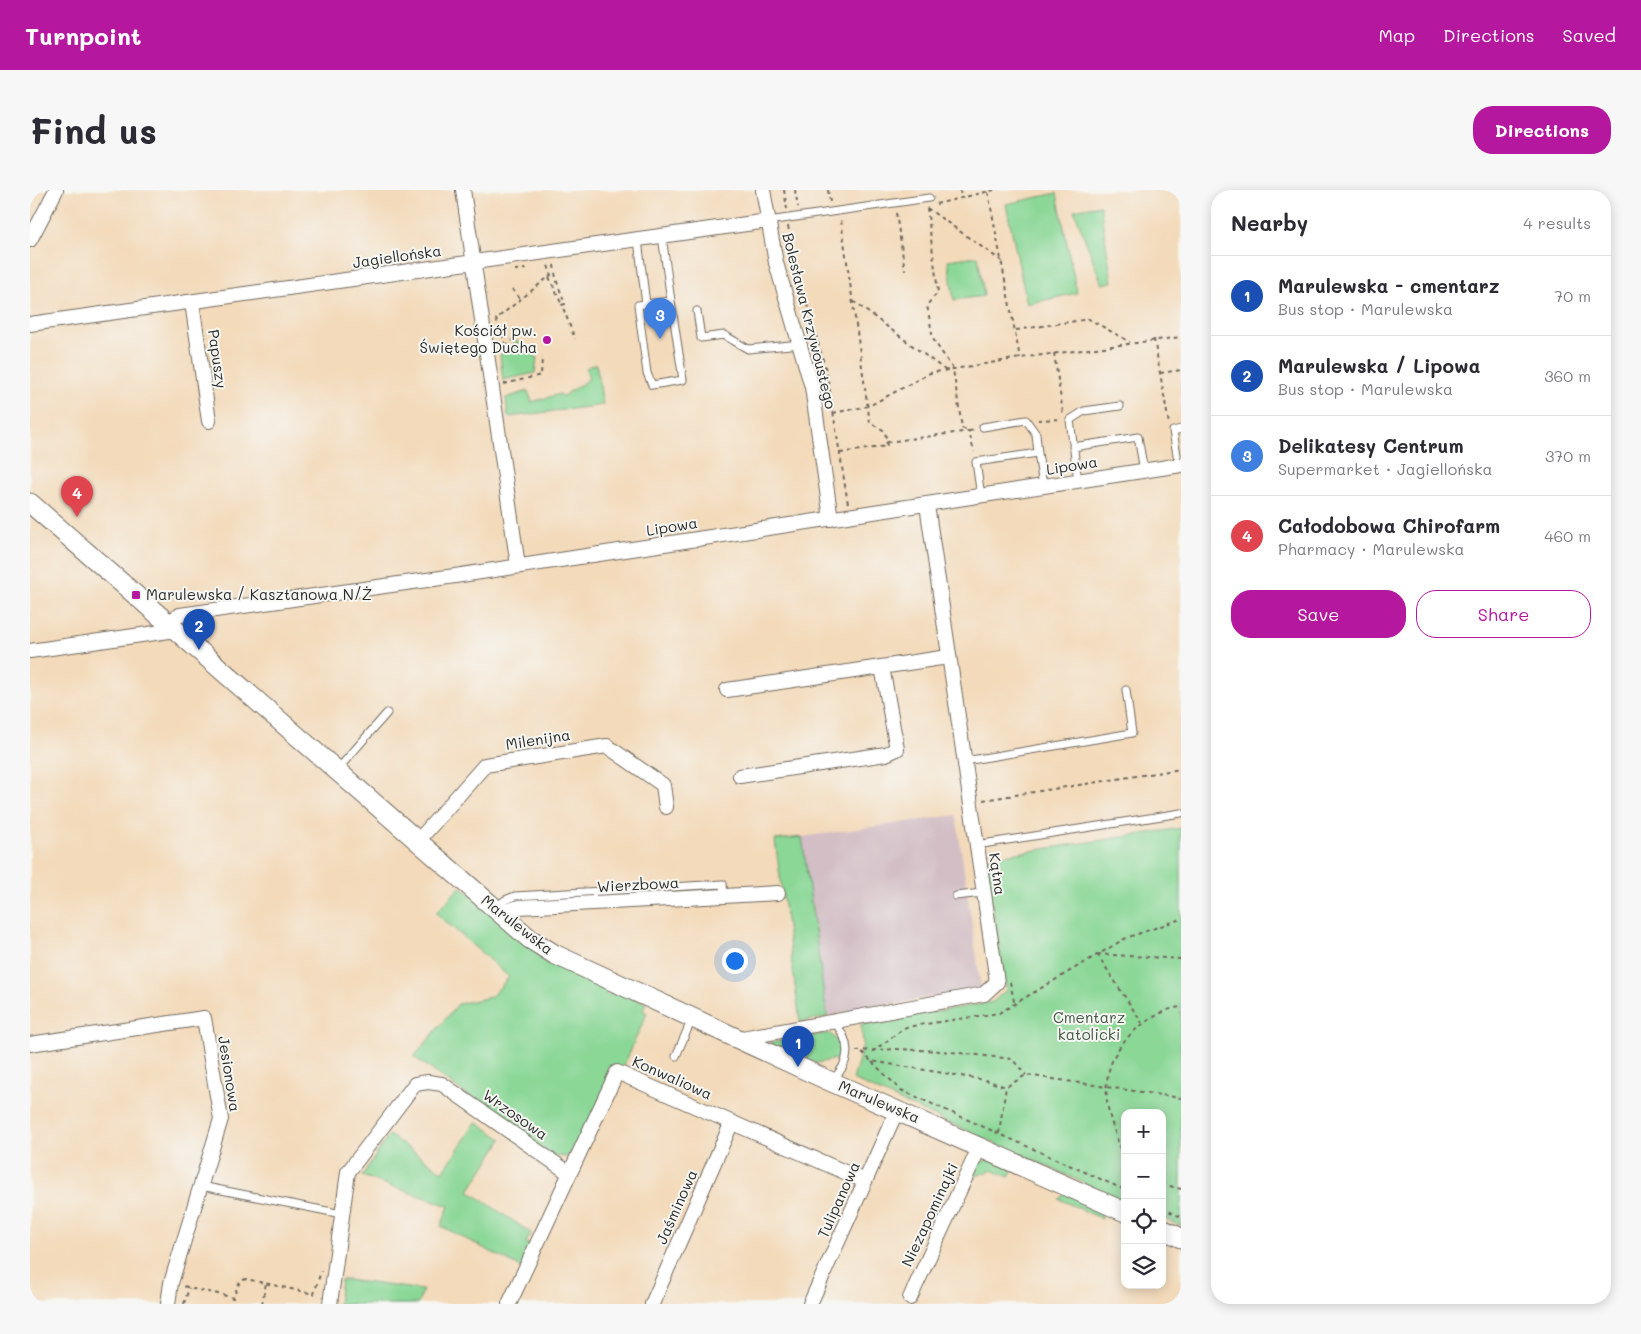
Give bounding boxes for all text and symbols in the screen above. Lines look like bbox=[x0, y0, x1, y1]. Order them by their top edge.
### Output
text: Turnpoint bbox=[25, 20, 141, 51]
text: Map bbox=[1378, 23, 1415, 47]
text: Directions bbox=[1443, 23, 1535, 47]
text: Saved bbox=[1563, 23, 1616, 47]
button: Directions bbox=[1473, 106, 1611, 154]
text: Find us bbox=[30, 107, 157, 153]
text: Nearby bbox=[1231, 209, 1308, 236]
text: 4 results bbox=[1523, 212, 1591, 233]
street label: Bolesława Krzywoustego bbox=[778, 231, 842, 411]
street label: Jagiellońska bbox=[351, 240, 443, 272]
text: Marulewska - cmentarz bbox=[1278, 273, 1500, 298]
text: 1 bbox=[1243, 285, 1251, 306]
text: 70 m bbox=[1554, 285, 1591, 306]
pin: 3 bbox=[644, 298, 676, 339]
text: Bus stop · Marulewska bbox=[1278, 298, 1453, 319]
place label: Kościół pw. Świętego Ducha bbox=[420, 320, 537, 357]
street label: Papuszy bbox=[204, 328, 232, 390]
marker: Kościół pw. Świętego Ducha bbox=[541, 334, 553, 346]
text: Marulewska / Lipowa bbox=[1278, 353, 1480, 378]
text: 2 bbox=[1243, 365, 1251, 386]
text: 360 m bbox=[1544, 365, 1591, 386]
text: Bus stop · Marulewska bbox=[1278, 378, 1453, 399]
text: Delikatesy Centrum bbox=[1278, 433, 1464, 458]
text: 3 bbox=[1242, 445, 1252, 466]
text: 370 m bbox=[1545, 445, 1591, 466]
street label: Lipowa bbox=[1045, 451, 1099, 479]
text: Supermarket · Jagiellońska bbox=[1278, 458, 1492, 479]
pin: 4 bbox=[61, 476, 93, 517]
street label: Lipowa bbox=[645, 512, 699, 540]
text: Całodobowa Chirofarm bbox=[1278, 513, 1500, 538]
text: 4 bbox=[1242, 525, 1252, 546]
text: 460 m bbox=[1544, 525, 1591, 546]
text: Pharmacy · Marulewska bbox=[1278, 538, 1465, 559]
place label: Marulewska / Kasztanowa N/Ż bbox=[146, 584, 372, 604]
marker: Marulewska / Kasztanowa N/Ż bbox=[130, 589, 142, 601]
button: Save bbox=[1231, 590, 1406, 638]
button: Share bbox=[1416, 590, 1591, 638]
pin: 2 bbox=[183, 609, 215, 650]
street label: Milenijna bbox=[504, 724, 572, 754]
street label: Kątna bbox=[985, 851, 1011, 896]
street label: Wierzbowa bbox=[596, 872, 680, 896]
street label: Marulewska bbox=[477, 890, 558, 959]
your location bbox=[722, 948, 748, 974]
park label: Cmentarz katolicki bbox=[1053, 1007, 1125, 1044]
pin: 1 bbox=[782, 1026, 814, 1067]
street label: Jesionowa bbox=[214, 1035, 246, 1113]
street label: Konwaliowa bbox=[629, 1051, 716, 1104]
street label: Marulewska bbox=[836, 1075, 923, 1127]
street label: Wrzosowa bbox=[479, 1084, 552, 1144]
map controls bbox=[1121, 1109, 1166, 1289]
button: + bbox=[1121, 1109, 1166, 1154]
button: − bbox=[1121, 1154, 1166, 1199]
street label: Tulipanowa bbox=[812, 1158, 864, 1241]
street label: Niezapominajki bbox=[896, 1159, 962, 1270]
street label: Jaśminowa bbox=[651, 1166, 701, 1247]
button: locate bbox=[1121, 1199, 1166, 1244]
button: layers bbox=[1121, 1244, 1166, 1289]

